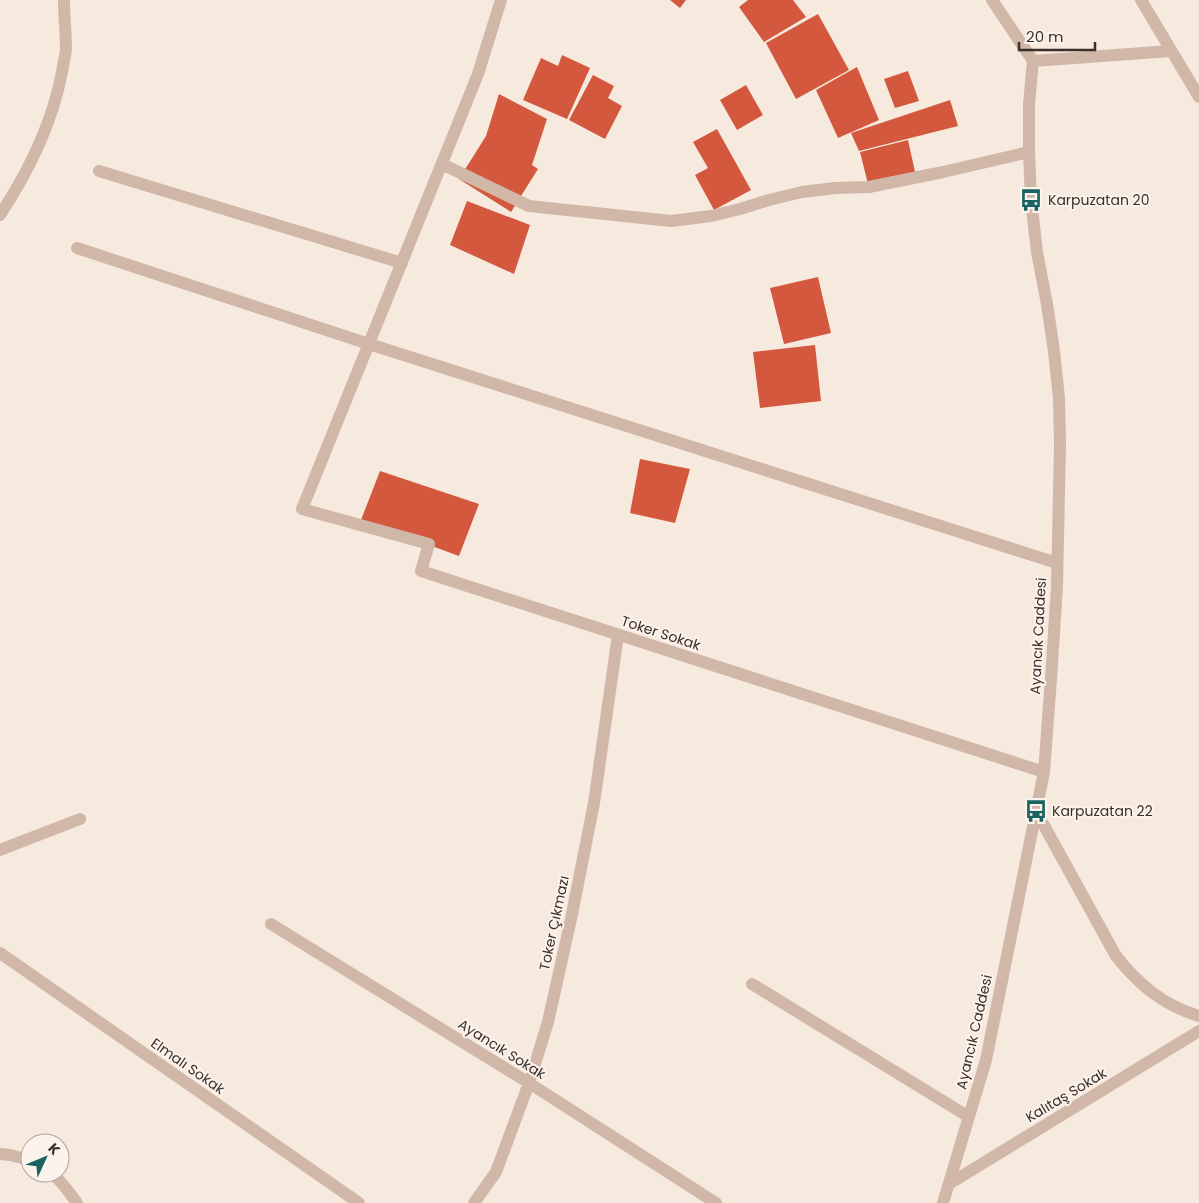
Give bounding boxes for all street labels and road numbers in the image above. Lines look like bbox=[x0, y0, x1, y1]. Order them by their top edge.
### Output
street label: Ayancık Caddesi bbox=[1025, 577, 1051, 695]
street label: Toker Sokak bbox=[619, 611, 704, 655]
street label: Toker Çıkmazı bbox=[534, 874, 574, 972]
street label: Ayancık Caddesi bbox=[951, 973, 997, 1091]
street label: Ayancık Sokak bbox=[454, 1014, 550, 1084]
street label: Elmalı Sokak bbox=[147, 1033, 230, 1099]
street label: Kalıtaş Sokak bbox=[1022, 1062, 1111, 1127]

